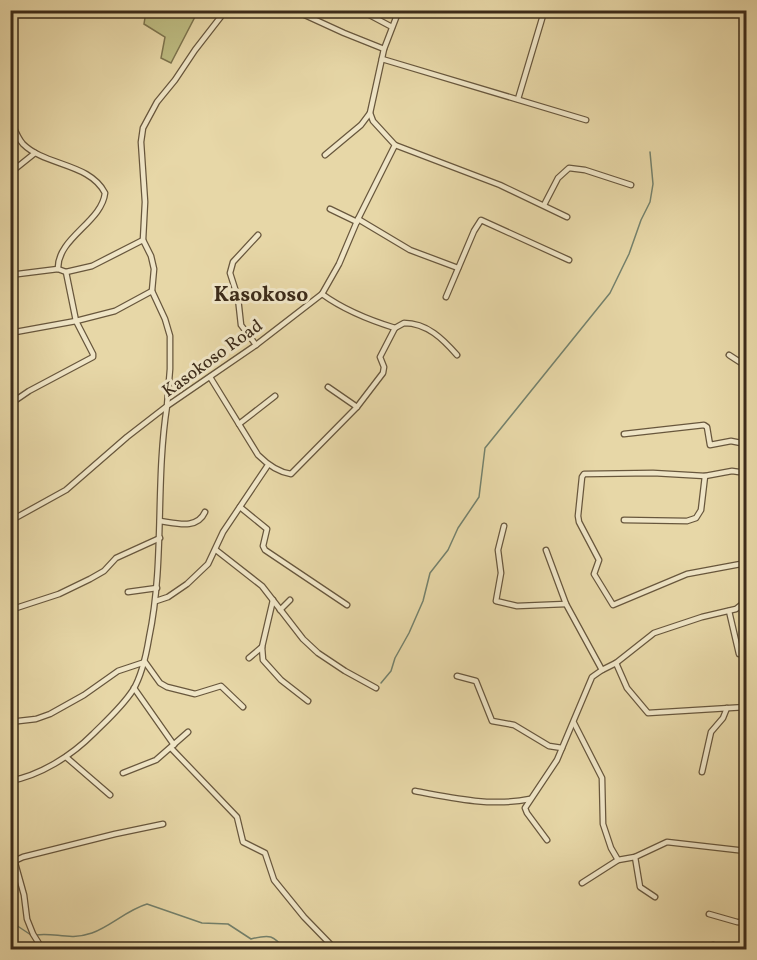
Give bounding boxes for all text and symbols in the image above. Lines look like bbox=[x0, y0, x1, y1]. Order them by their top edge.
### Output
district label: Kasokoso bbox=[214, 281, 308, 310]
street label: Kasokoso Road bbox=[158, 314, 268, 404]

